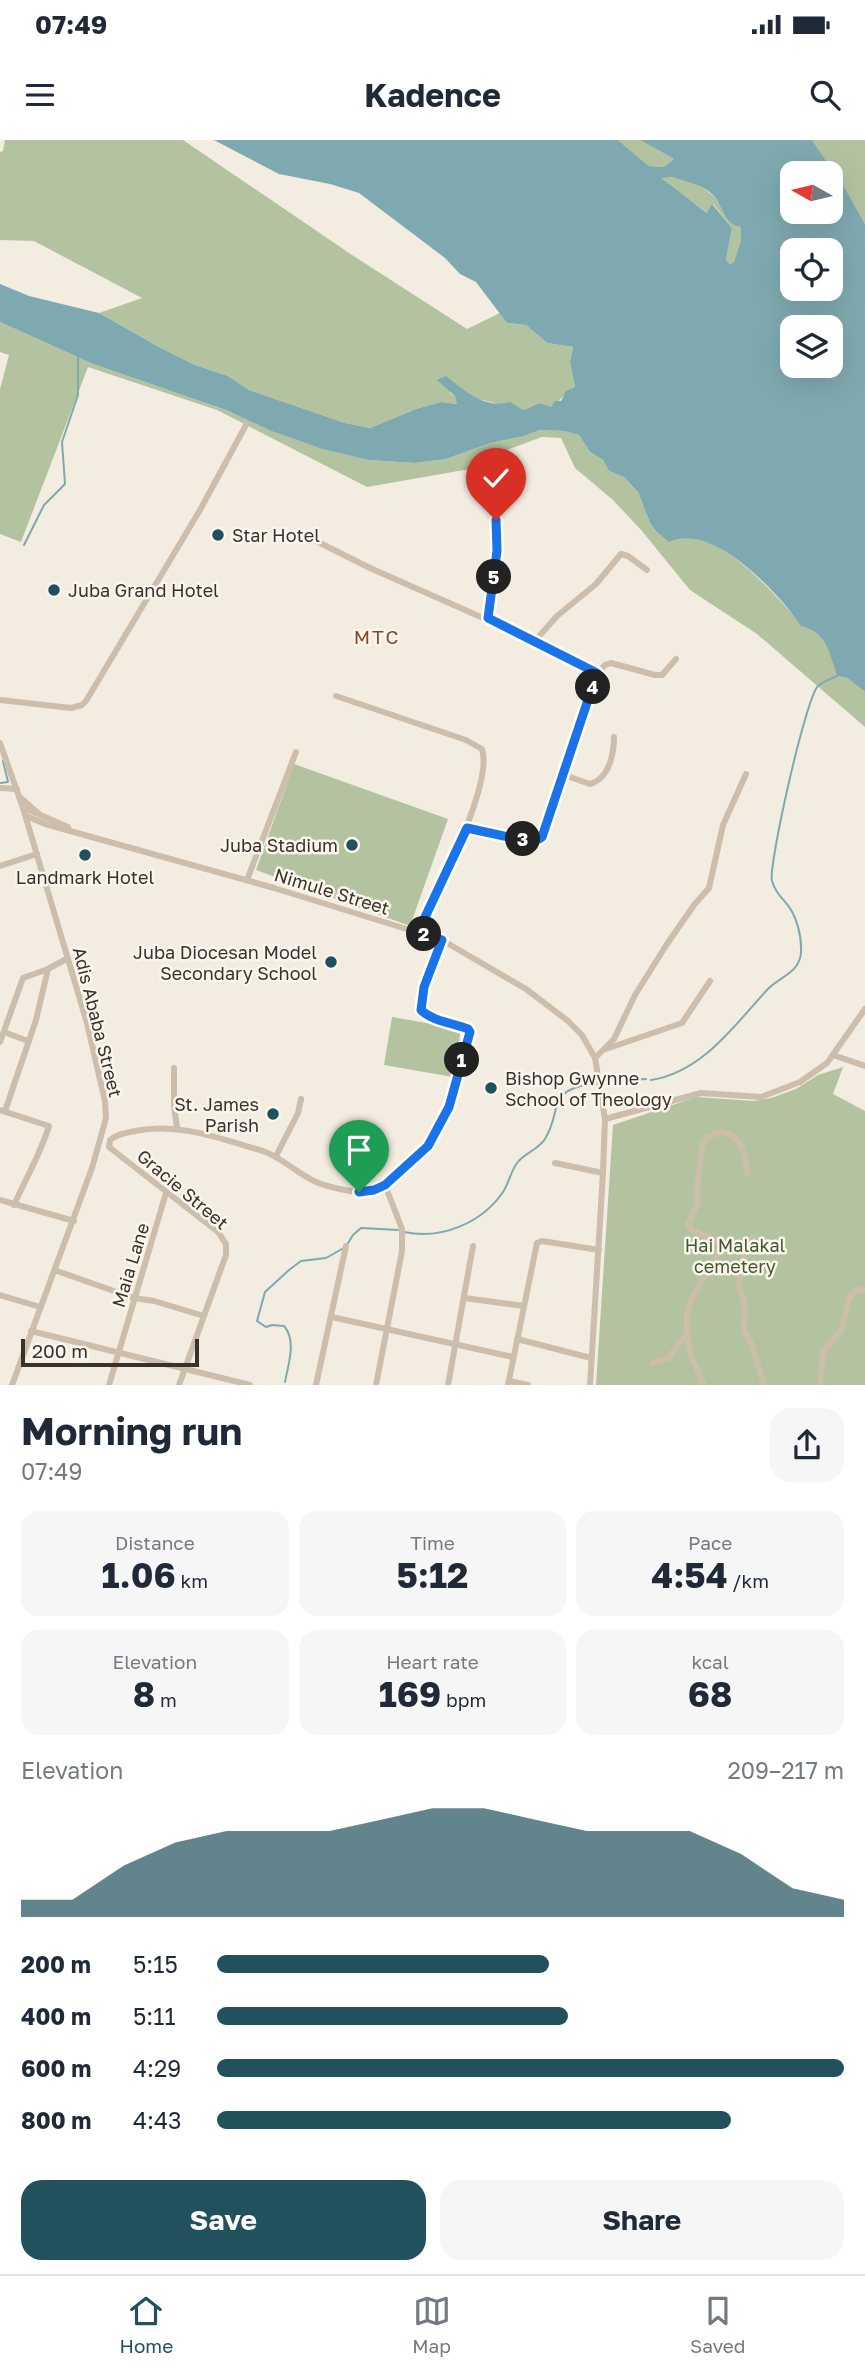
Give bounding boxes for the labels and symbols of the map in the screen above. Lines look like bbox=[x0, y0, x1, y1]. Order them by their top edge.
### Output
north arrow bbox=[780, 161, 844, 224]
pin bbox=[466, 448, 526, 520]
place label: Star Hotel bbox=[232, 524, 320, 546]
marker: Star Hotel bbox=[210, 527, 226, 543]
pin: 5 bbox=[476, 560, 512, 594]
place label: Juba Grand Hotel bbox=[68, 579, 219, 601]
marker: Juba Grand Hotel bbox=[46, 582, 62, 598]
district label: MTC bbox=[354, 625, 400, 648]
pin: 4 bbox=[576, 670, 610, 704]
pin: 3 bbox=[505, 822, 540, 856]
place label: Juba Stadium bbox=[220, 834, 338, 856]
marker: Juba Stadium bbox=[344, 837, 360, 853]
marker: Landmark Hotel bbox=[77, 847, 93, 863]
street label: Nimule Street bbox=[272, 863, 392, 919]
place label: Landmark Hotel bbox=[16, 866, 154, 888]
pin: 2 bbox=[406, 916, 442, 952]
place label: Juba Diocesan Model Secondary School bbox=[133, 941, 317, 984]
street label: Adis Ababa Street bbox=[69, 945, 127, 1099]
marker: Juba Diocesan Model Secondary School bbox=[323, 954, 339, 970]
pin: 1 bbox=[444, 1042, 480, 1077]
place label: Bishop Gwynne School of Theology bbox=[505, 1067, 672, 1110]
marker: Bishop Gwynne School of Theology bbox=[483, 1080, 499, 1096]
place label: St. James Parish bbox=[174, 1093, 259, 1136]
marker: St. James Parish bbox=[265, 1106, 281, 1122]
pin bbox=[329, 1120, 389, 1192]
street label: Gracie Street bbox=[133, 1144, 233, 1234]
street label: Maia Lane bbox=[107, 1220, 153, 1310]
park label: Hai Malakal cemetery bbox=[685, 1234, 786, 1277]
scale bar bbox=[21, 1336, 200, 1368]

